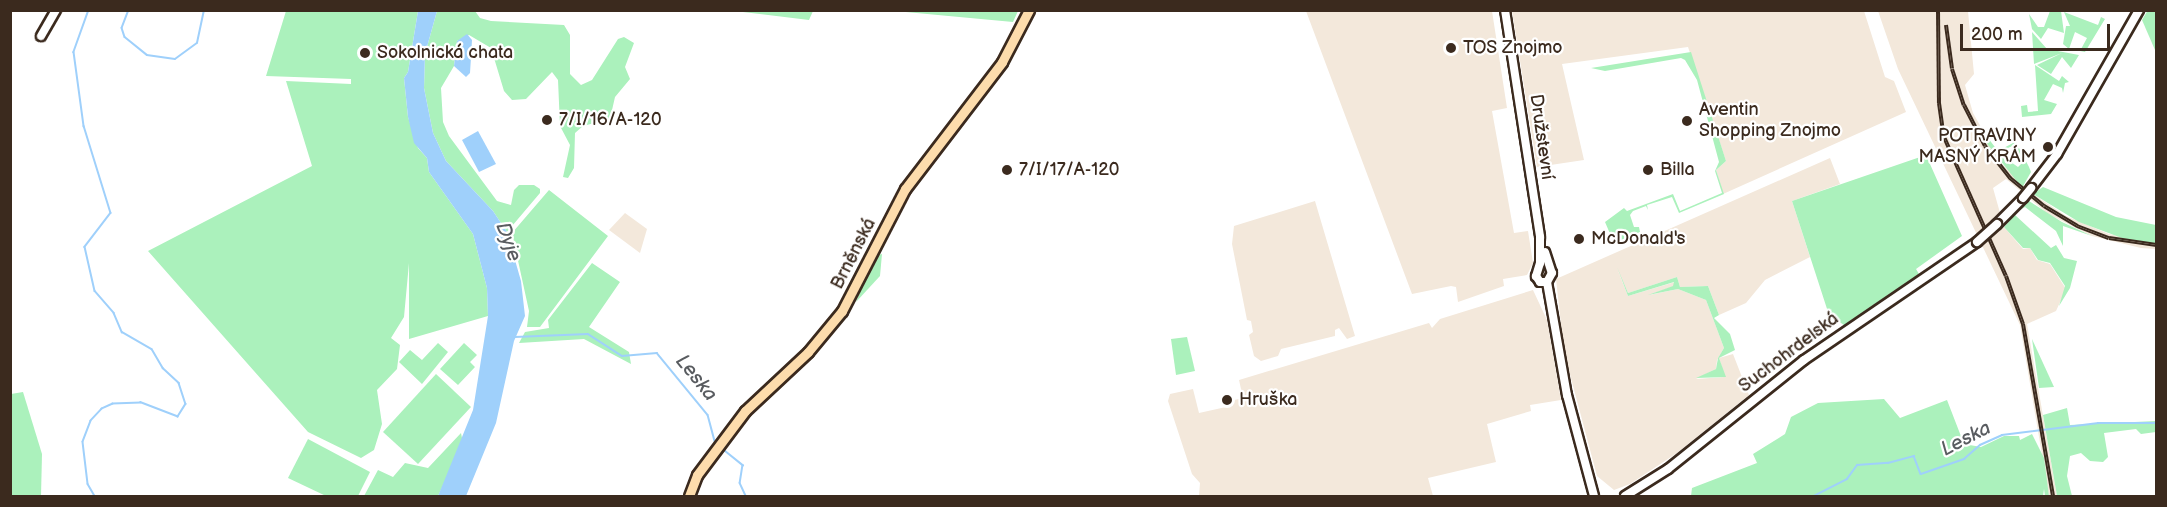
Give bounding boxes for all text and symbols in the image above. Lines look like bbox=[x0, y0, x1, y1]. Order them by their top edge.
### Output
scale bar bbox=[1963, 12, 2113, 50]
text: 200 m bbox=[1971, 24, 2023, 45]
place label: TOS Znojmo bbox=[1463, 37, 1563, 59]
marker: TOS Znojmo bbox=[1444, 41, 1458, 55]
place label: Sokolnická chata bbox=[377, 42, 513, 64]
marker: Sokolnická chata bbox=[358, 46, 372, 60]
street label: Družstevní bbox=[1524, 93, 1558, 181]
place label: Aventin Shopping Znojmo bbox=[1699, 100, 1841, 142]
place label: 7/I/16/A-120 bbox=[559, 109, 662, 131]
marker: 7/I/16/A-120 bbox=[540, 113, 554, 127]
marker: Aventin Shopping Znojmo bbox=[1680, 114, 1694, 128]
place label: POTRAVINY MASNÝ KRÁM bbox=[1919, 126, 2036, 168]
marker: POTRAVINY MASNÝ KRÁM bbox=[2041, 140, 2055, 154]
place label: 7/I/17/A-120 bbox=[1019, 159, 1119, 181]
place label: Billa bbox=[1660, 159, 1695, 181]
marker: 7/I/17/A-120 bbox=[1000, 163, 1014, 177]
marker: Billa bbox=[1641, 163, 1655, 177]
street label: Brněnská bbox=[827, 215, 881, 293]
water label: Dyje bbox=[490, 219, 526, 265]
place label: McDonald's bbox=[1591, 228, 1685, 250]
marker: McDonald's bbox=[1572, 232, 1586, 246]
street label: Suchohrdelská bbox=[1735, 308, 1843, 398]
water label: Leska bbox=[670, 350, 722, 406]
place label: Hruška bbox=[1239, 389, 1297, 411]
marker: Hruška bbox=[1220, 393, 1234, 407]
water label: Leska bbox=[1937, 416, 1995, 462]

